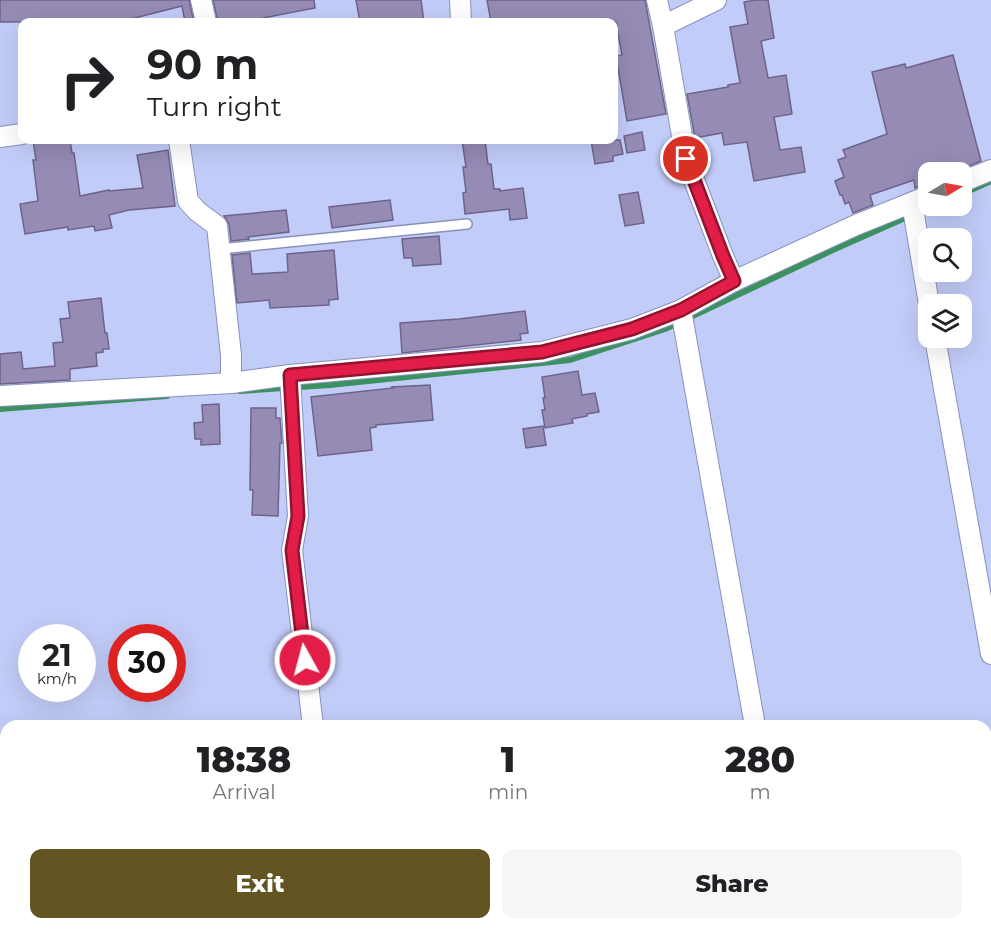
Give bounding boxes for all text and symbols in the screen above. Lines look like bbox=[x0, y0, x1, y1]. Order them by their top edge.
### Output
text: 90 m bbox=[147, 38, 258, 90]
icon: right bbox=[48, 42, 126, 120]
text: Turn right bbox=[147, 90, 282, 123]
pin bbox=[660, 133, 711, 184]
icon: arrive bbox=[669, 142, 702, 175]
north arrow bbox=[918, 162, 972, 216]
map controls bbox=[918, 162, 972, 348]
button: search bbox=[918, 228, 972, 282]
button: layers bbox=[918, 294, 972, 348]
speed limit sign: 30 bbox=[108, 624, 186, 702]
position arrow bbox=[273, 628, 337, 692]
text: 21 bbox=[42, 637, 72, 674]
text: km/h bbox=[37, 669, 77, 688]
text: 18:38 bbox=[197, 737, 291, 781]
text: 1 bbox=[501, 737, 515, 781]
text: 280 bbox=[725, 737, 795, 781]
text: Arrival bbox=[213, 780, 276, 804]
text: min bbox=[488, 780, 528, 804]
text: m bbox=[749, 780, 771, 804]
button: Exit bbox=[30, 849, 490, 918]
button: Share bbox=[502, 849, 962, 918]

